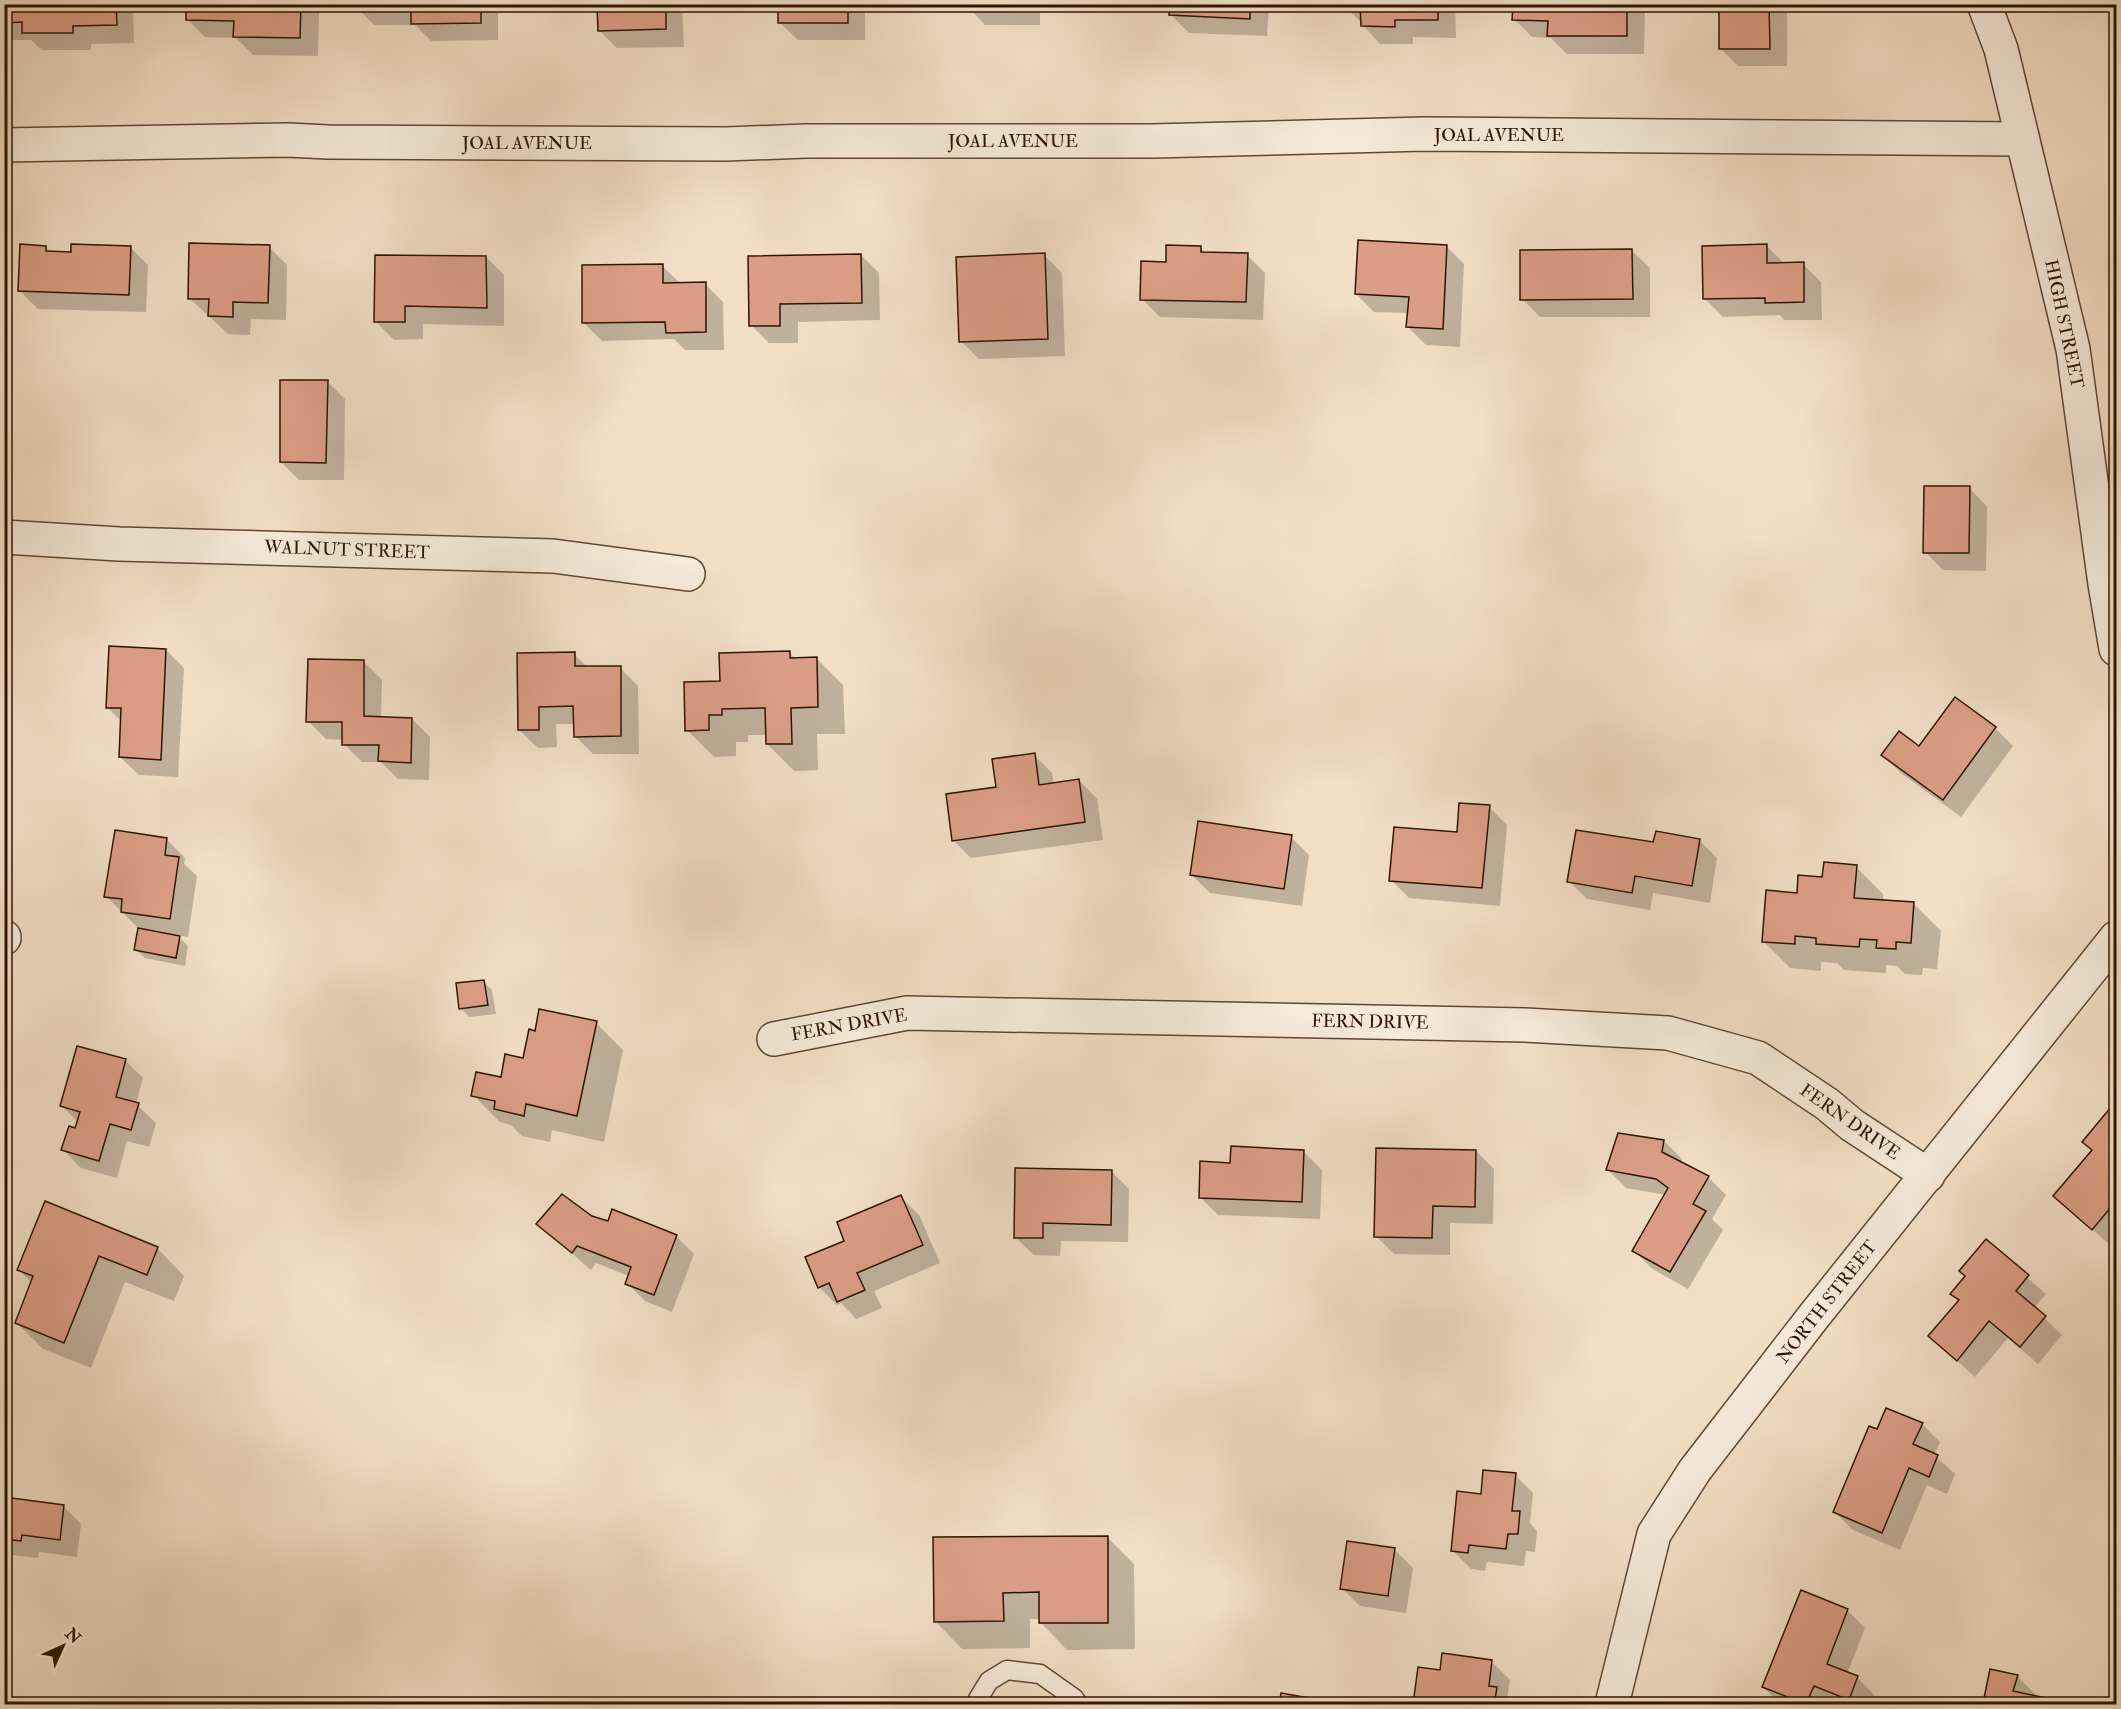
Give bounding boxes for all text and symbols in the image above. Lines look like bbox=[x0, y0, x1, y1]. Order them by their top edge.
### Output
street label: JOAL AVENUE bbox=[1433, 124, 1564, 147]
street label: JOAL AVENUE bbox=[947, 130, 1078, 153]
street label: JOAL AVENUE bbox=[461, 132, 592, 155]
street label: HIGH STREET bbox=[2039, 257, 2089, 391]
street label: WALNUT STREET bbox=[263, 536, 431, 564]
street label: FERN DRIVE bbox=[789, 1003, 909, 1047]
street label: FERN DRIVE bbox=[1311, 1009, 1429, 1035]
street label: FERN DRIVE bbox=[1795, 1079, 1905, 1165]
street label: NORTH STREET bbox=[1772, 1235, 1883, 1368]
north arrow bbox=[33, 1616, 93, 1676]
text: N bbox=[60, 1623, 86, 1649]

